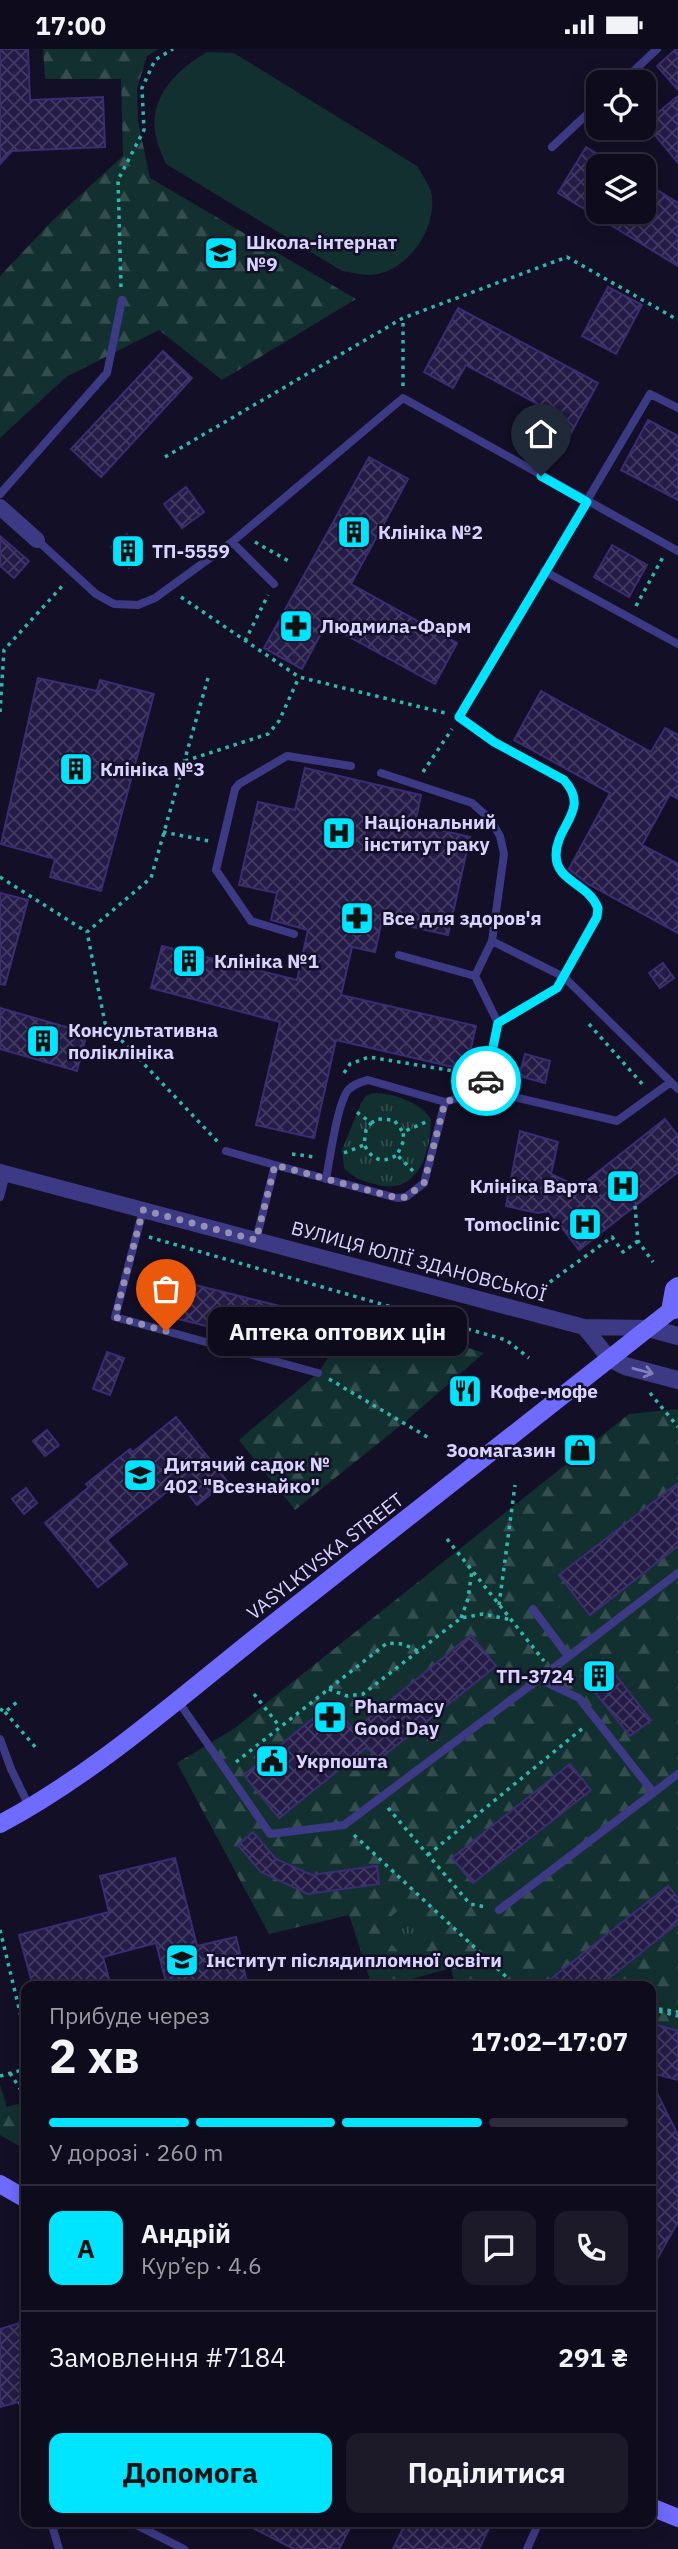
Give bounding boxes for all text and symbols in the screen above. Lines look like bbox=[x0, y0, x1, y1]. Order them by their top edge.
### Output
text: 17:00 bbox=[35, 8, 106, 42]
map controls bbox=[586, 70, 656, 224]
button: locate bbox=[586, 70, 656, 140]
button: layers bbox=[586, 154, 656, 224]
place label: Школа-інтернат №9 bbox=[246, 230, 397, 276]
school or university icon: Школа-інтернат №9 bbox=[202, 234, 240, 272]
pin bbox=[511, 404, 571, 476]
icon: home bbox=[522, 415, 560, 453]
building icon: Клініка №2 bbox=[335, 513, 373, 551]
place label: Клініка №2 bbox=[378, 520, 483, 544]
building icon: ТП-5559 bbox=[109, 532, 147, 570]
place label: ТП-5559 bbox=[152, 539, 230, 563]
pharmacy icon: Людмила-Фарм bbox=[277, 607, 315, 645]
place label: Людмила-Фарм bbox=[320, 614, 471, 638]
building icon: Клініка №3 bbox=[57, 750, 95, 788]
place label: Клініка №3 bbox=[100, 757, 205, 781]
place label: Національний інститут раку bbox=[364, 810, 496, 856]
hospital icon: Національний інститут раку bbox=[320, 814, 358, 852]
pharmacy icon: Все для здоров'я bbox=[338, 899, 376, 937]
place label: Все для здоров'я bbox=[382, 906, 542, 930]
building icon: Клініка №1 bbox=[170, 942, 208, 980]
place label: Клініка №1 bbox=[214, 949, 319, 973]
place label: Консультативна поліклініка bbox=[68, 1018, 218, 1064]
building icon: Консультативна поліклініка bbox=[24, 1022, 62, 1060]
courier bbox=[451, 1046, 521, 1116]
icon: car bbox=[467, 1062, 505, 1100]
hospital icon: Клініка Варта bbox=[604, 1167, 642, 1205]
place label: Клініка Варта bbox=[470, 1174, 598, 1198]
hospital icon: Tomoclinic bbox=[566, 1205, 604, 1243]
place label: Tomoclinic bbox=[464, 1212, 560, 1236]
street label: ВУЛИЦЯ ЮЛІЇ ЗДАНОВСЬКОЇ bbox=[289, 1215, 549, 1307]
pin bbox=[136, 1259, 196, 1331]
icon: bag bbox=[147, 1270, 185, 1308]
callout: Аптека оптових цін bbox=[208, 1307, 467, 1355]
text: Аптека оптових цін bbox=[229, 1316, 446, 1346]
one-way arrow bbox=[632, 1365, 654, 1378]
restaurant icon: Кофе-мофе bbox=[446, 1372, 484, 1410]
place label: Кофе-мофе bbox=[490, 1379, 598, 1403]
shop icon: Зоомагазин bbox=[561, 1431, 599, 1469]
place label: Зоомагазин bbox=[446, 1438, 556, 1462]
place label: Дитячий садок № 402 "Всезнайко" bbox=[164, 1452, 330, 1498]
school or university icon: Дитячий садок № 402 "Всезнайко" bbox=[121, 1456, 159, 1494]
street label: VASYLKIVSKA STREET bbox=[242, 1487, 408, 1625]
building icon: ТП-3724 bbox=[580, 1657, 618, 1695]
place label: ТП-3724 bbox=[496, 1664, 574, 1688]
place label: Pharmacy Good Day bbox=[354, 1694, 445, 1740]
pharmacy icon: Pharmacy Good Day bbox=[311, 1698, 349, 1736]
public building icon: Укрпошта bbox=[253, 1742, 291, 1780]
place label: Укрпошта bbox=[296, 1749, 388, 1773]
school or university icon: Інститут післядипломної освіти bbox=[163, 1941, 201, 1979]
place label: Інститут післядипломної освіти bbox=[206, 1948, 502, 1972]
text: Прибуде через bbox=[49, 2000, 210, 2030]
text: 17:02–17:07 bbox=[471, 2024, 628, 2058]
text: 2 хв bbox=[49, 2026, 140, 2086]
text: У дорозі · 260 m bbox=[49, 2137, 223, 2167]
button: chat bbox=[462, 2211, 536, 2285]
button: phone bbox=[554, 2211, 628, 2285]
text: Андрій bbox=[141, 2216, 231, 2250]
text: А bbox=[77, 2231, 95, 2265]
text: Кур’єр · 4.6 bbox=[141, 2250, 262, 2280]
text: Замовлення #7184 bbox=[49, 2340, 286, 2374]
text: 291 ₴ bbox=[558, 2340, 628, 2374]
button: Допомога bbox=[49, 2433, 332, 2513]
button: Поділитися bbox=[346, 2433, 628, 2513]

